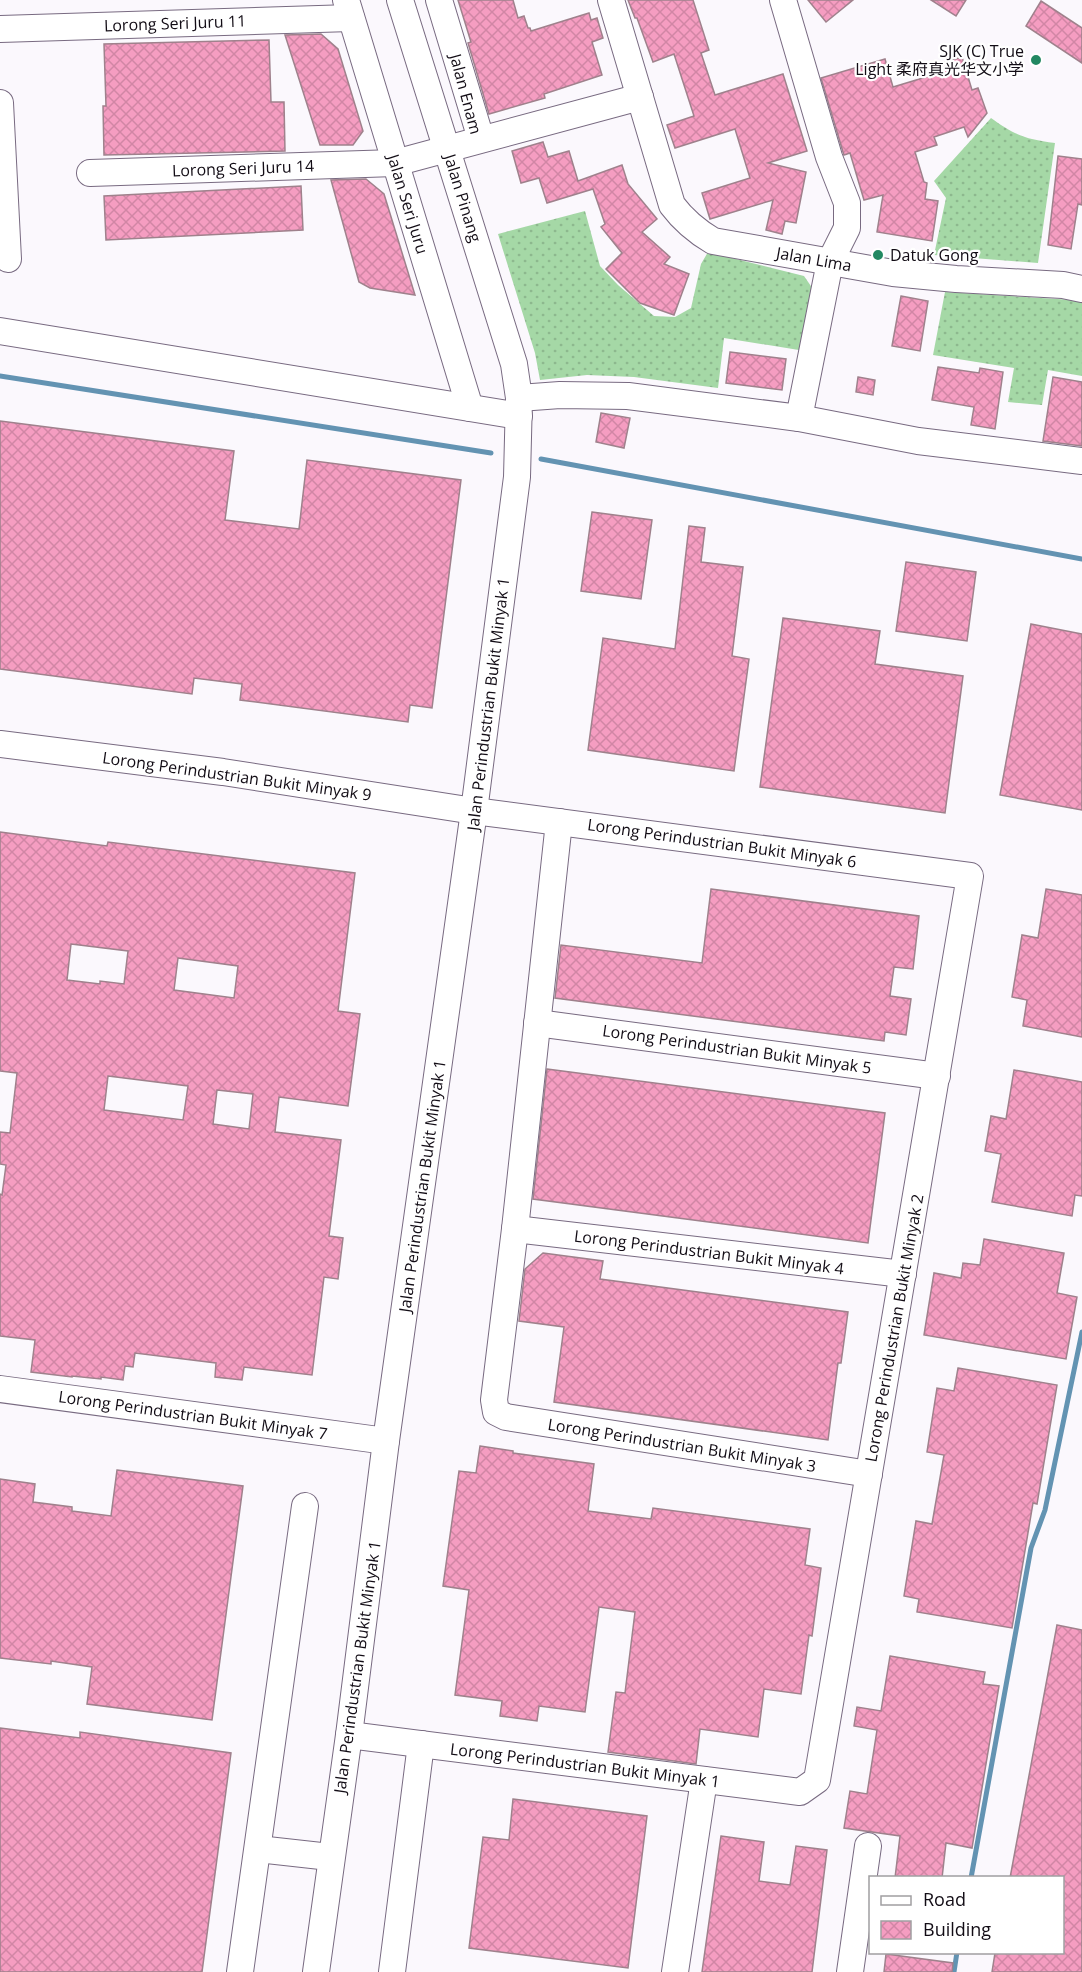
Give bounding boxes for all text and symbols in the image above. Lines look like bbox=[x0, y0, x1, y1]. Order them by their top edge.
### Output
street label: Lorong Seri Juru 11 bbox=[104, 10, 246, 36]
place label: SJK (C) True Light 柔府真光华文小学 bbox=[855, 40, 1024, 80]
street label: Jalan Enam bbox=[444, 49, 487, 137]
marker: SJK (C) True Light 柔府真光华文小学 bbox=[1029, 53, 1043, 67]
street label: Jalan Pinang bbox=[439, 149, 487, 245]
street label: Jalan Seri Juru bbox=[382, 150, 434, 256]
street label: Lorong Seri Juru 14 bbox=[172, 155, 314, 181]
street label: Jalan Lima bbox=[773, 241, 853, 276]
place label: Datuk Gong bbox=[890, 244, 979, 266]
marker: Datuk Gong bbox=[871, 248, 885, 262]
street label: Jalan Perindustrian Bukit Minyak 1 bbox=[461, 576, 514, 834]
street label: Lorong Perindustrian Bukit Minyak 9 bbox=[101, 746, 373, 806]
street label: Lorong Perindustrian Bukit Minyak 6 bbox=[586, 813, 858, 873]
street label: Lorong Perindustrian Bukit Minyak 5 bbox=[601, 1019, 873, 1079]
street label: Jalan Perindustrian Bukit Minyak 1 bbox=[393, 1058, 451, 1316]
street label: Lorong Perindustrian Bukit Minyak 2 bbox=[860, 1192, 928, 1464]
street label: Lorong Perindustrian Bukit Minyak 4 bbox=[573, 1225, 845, 1279]
street label: Lorong Perindustrian Bukit Minyak 7 bbox=[57, 1385, 329, 1445]
street label: Lorong Perindustrian Bukit Minyak 3 bbox=[546, 1413, 818, 1477]
street label: Jalan Perindustrian Bukit Minyak 1 bbox=[328, 1539, 386, 1797]
street label: Lorong Perindustrian Bukit Minyak 1 bbox=[449, 1738, 721, 1792]
legend bbox=[869, 1876, 1064, 1954]
text: Road bbox=[923, 1887, 966, 1911]
text: Building bbox=[923, 1917, 991, 1941]

